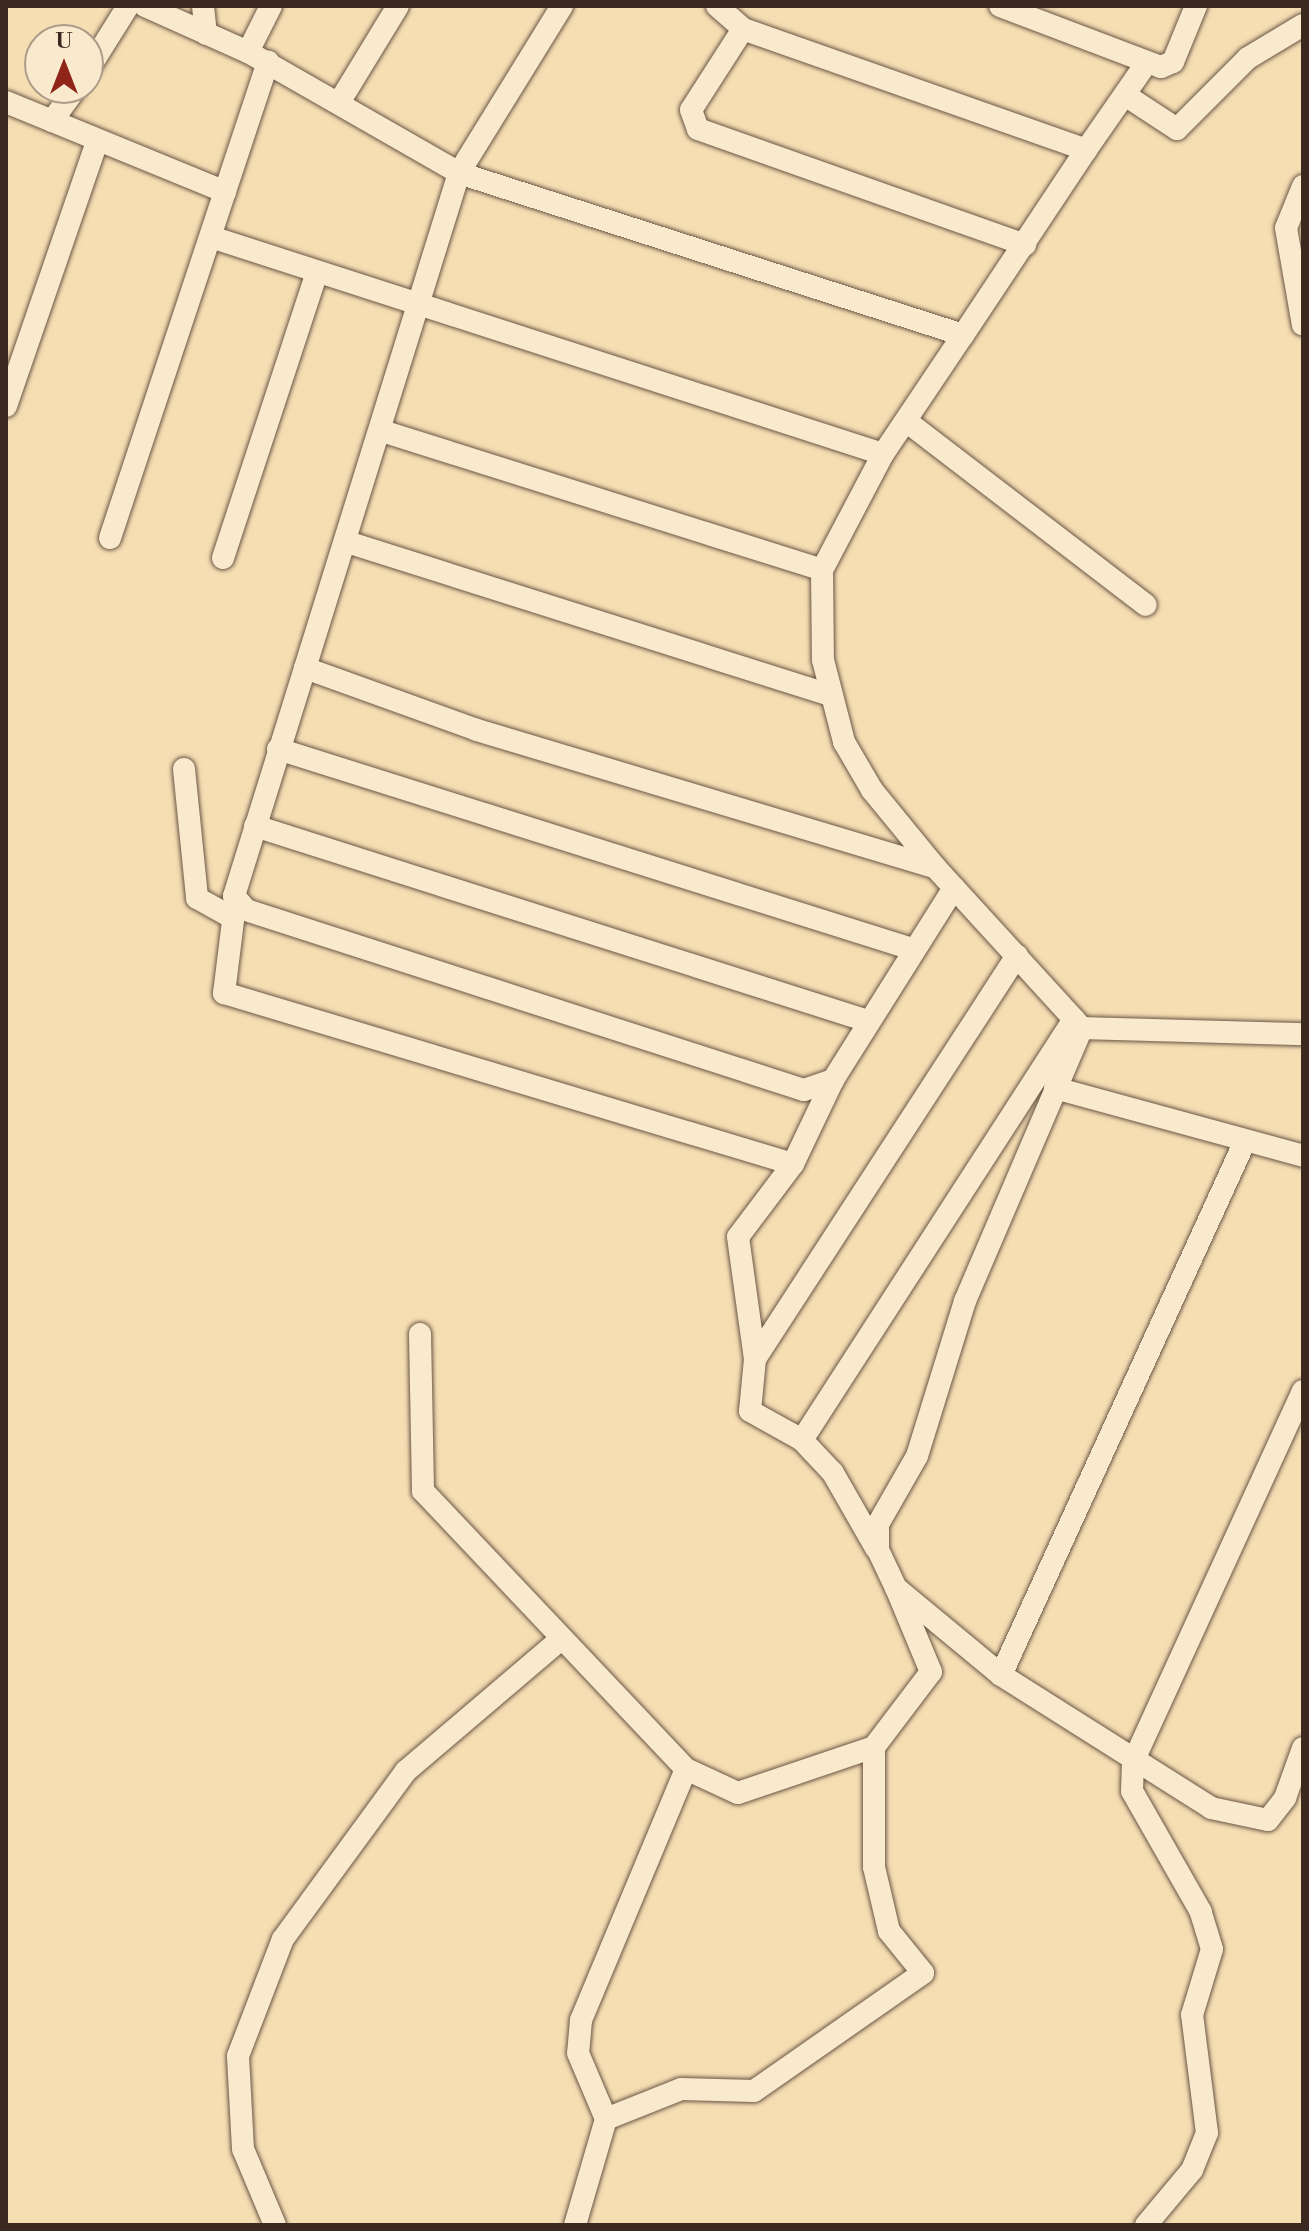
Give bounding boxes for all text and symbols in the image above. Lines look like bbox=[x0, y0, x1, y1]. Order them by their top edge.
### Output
north arrow bbox=[24, 24, 104, 104]
text: U bbox=[55, 28, 73, 55]

